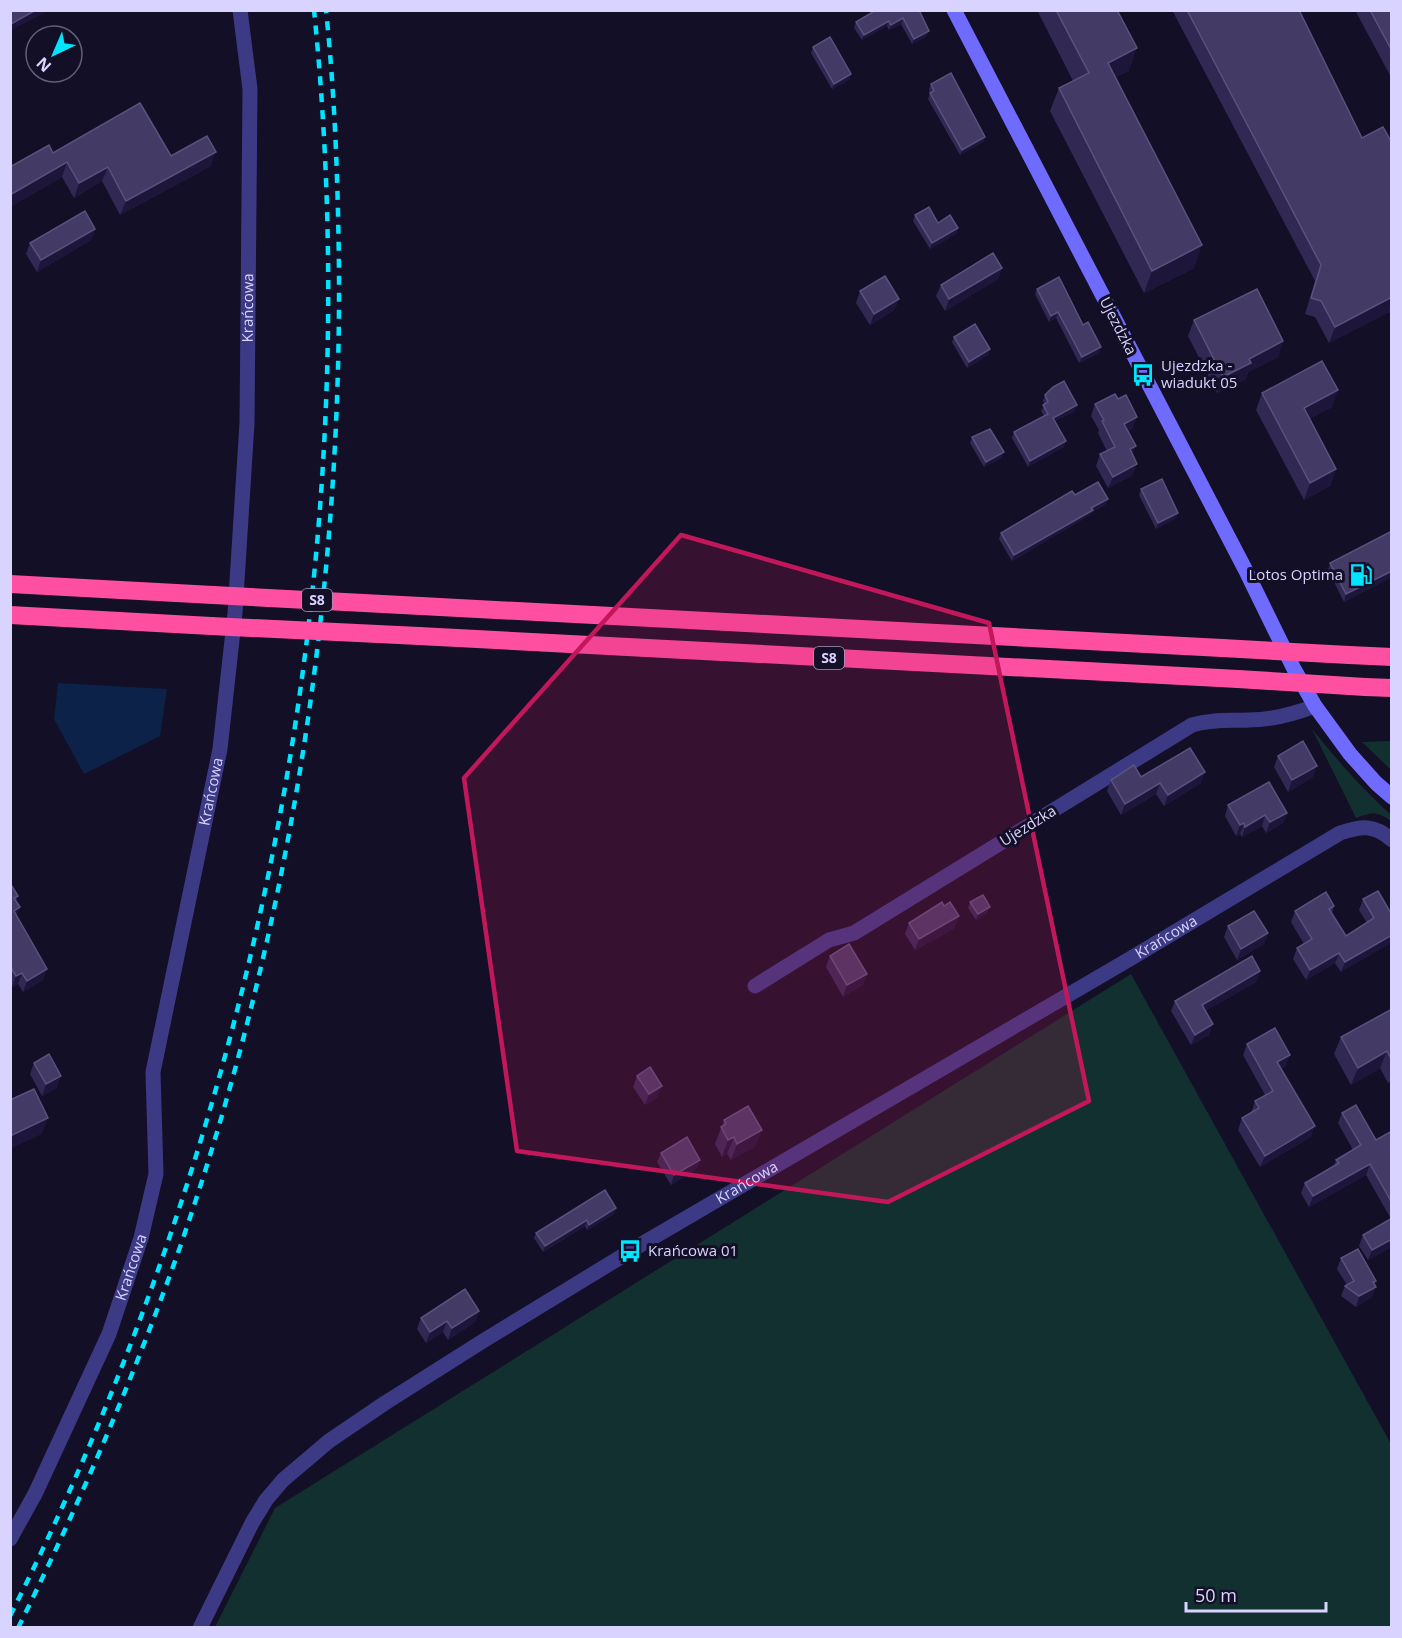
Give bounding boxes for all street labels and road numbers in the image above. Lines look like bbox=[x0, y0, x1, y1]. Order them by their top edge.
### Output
street label: Krańcowa bbox=[237, 273, 257, 342]
street label: Ujezdzka bbox=[1096, 293, 1142, 358]
road number: S8 bbox=[302, 589, 332, 611]
road number: S8 bbox=[814, 647, 844, 669]
street label: Krańcowa bbox=[193, 756, 227, 827]
street label: Ujezdzka bbox=[996, 800, 1059, 850]
street label: Krańcowa bbox=[1131, 910, 1200, 963]
street label: Krańcowa bbox=[711, 1156, 781, 1208]
street label: Krańcowa bbox=[110, 1231, 151, 1303]

